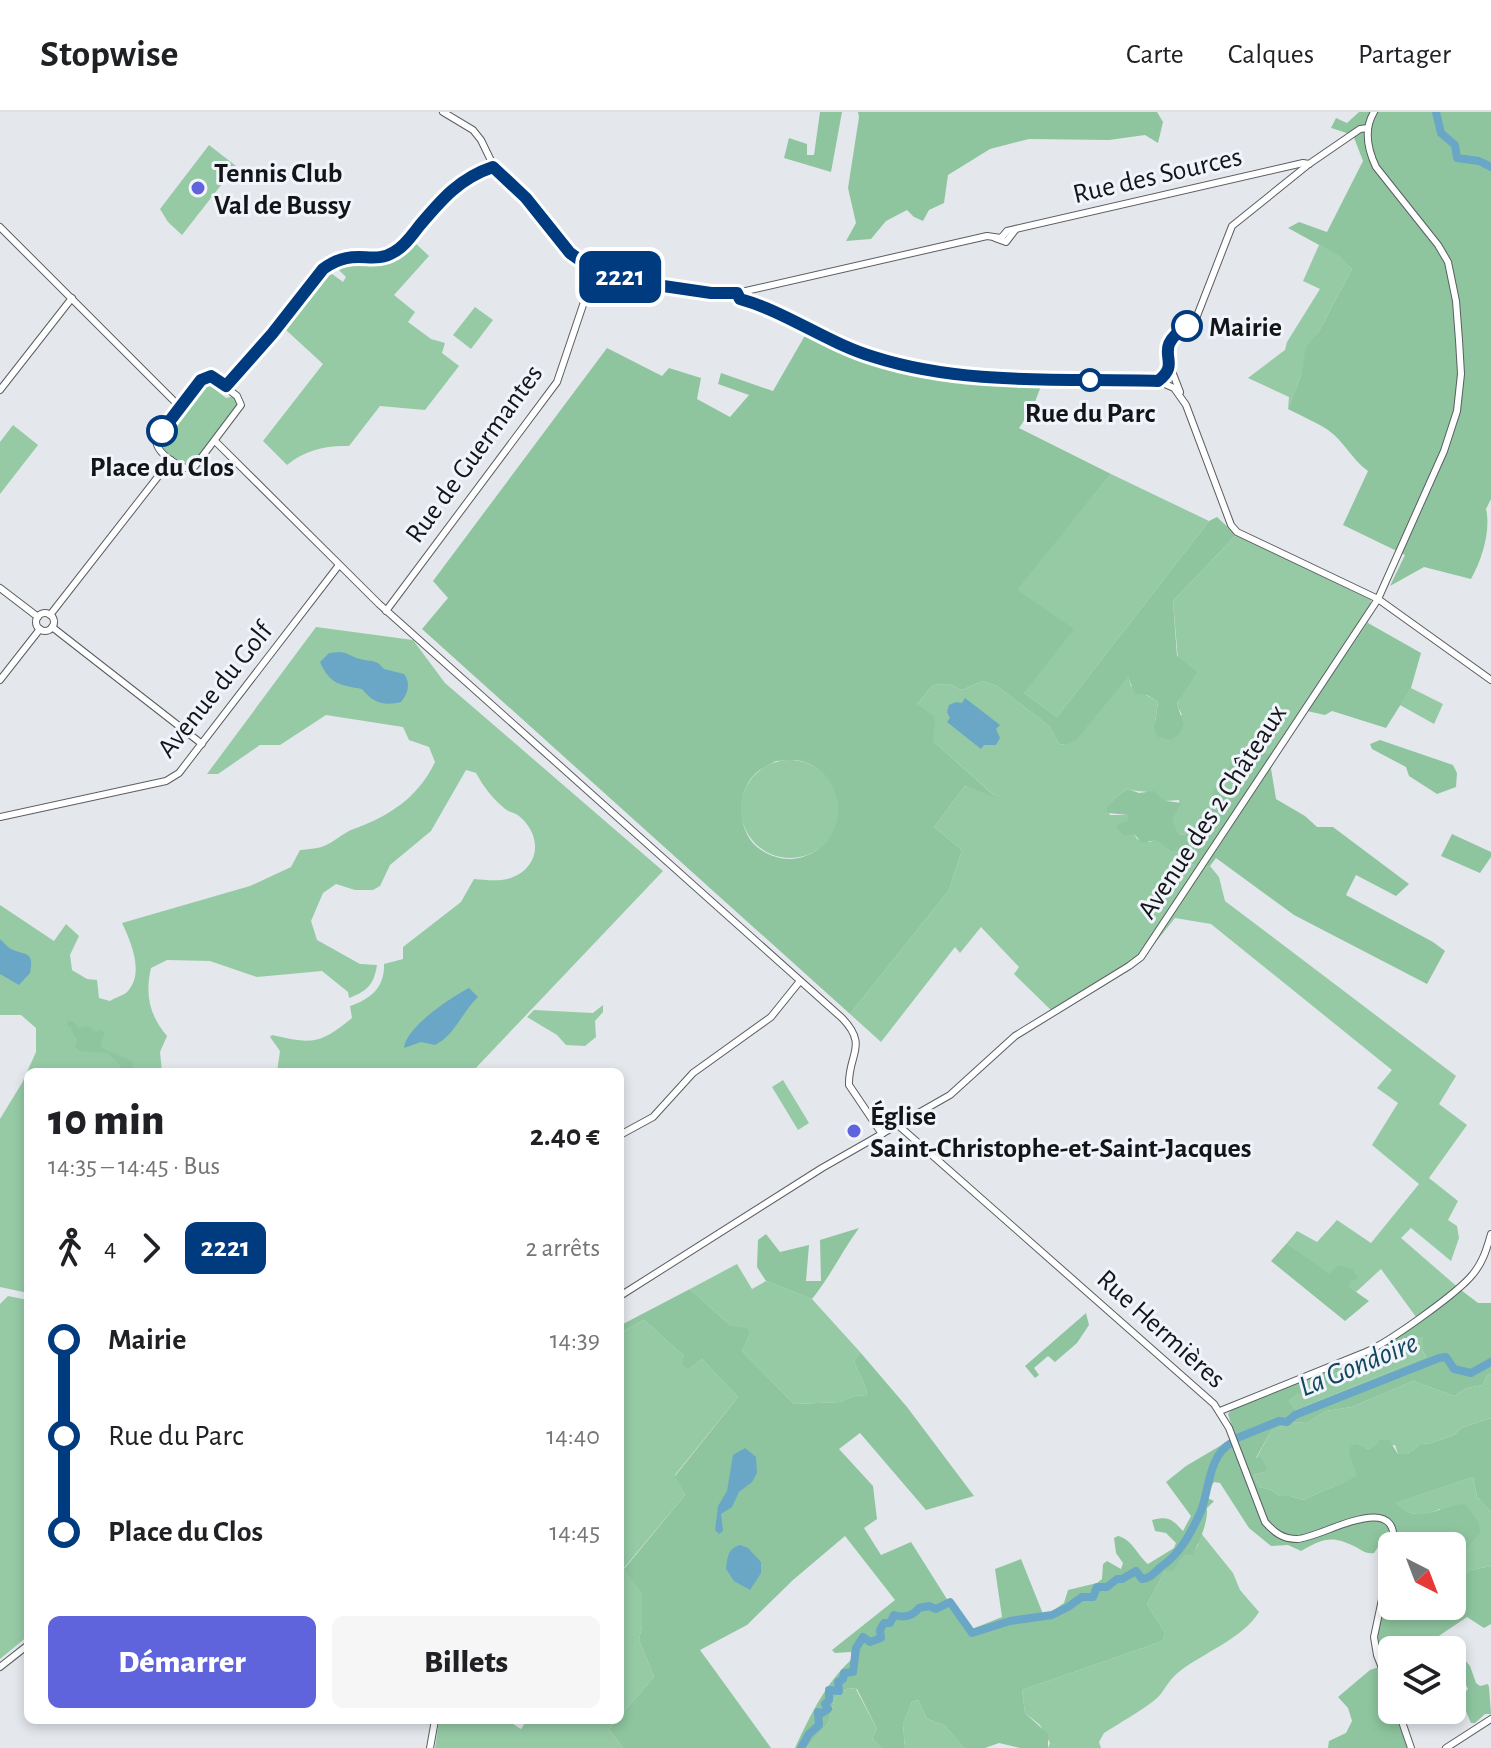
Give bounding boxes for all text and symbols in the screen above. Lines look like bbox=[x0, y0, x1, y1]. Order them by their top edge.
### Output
text: Stopwise bbox=[40, 36, 178, 74]
text: Carte bbox=[1126, 41, 1184, 69]
text: Calques bbox=[1228, 41, 1314, 69]
text: Partager bbox=[1358, 41, 1451, 69]
street label: Rue des Sources bbox=[1070, 143, 1245, 209]
place label: Tennis Club Val de Bussy bbox=[214, 160, 351, 220]
marker: Tennis Club Val de Bussy bbox=[189, 179, 207, 197]
line badge: 2221 bbox=[564, 251, 676, 303]
text: 2221 bbox=[595, 263, 645, 291]
marker: Mairie bbox=[1172, 311, 1202, 341]
place label: Mairie bbox=[1209, 314, 1282, 342]
street label: Rue de Guermantes bbox=[401, 360, 548, 548]
marker: Rue du Parc bbox=[1079, 369, 1101, 391]
place label: Rue du Parc bbox=[1025, 400, 1155, 428]
marker: Place du Clos bbox=[147, 416, 177, 446]
place label: Place du Clos bbox=[90, 454, 234, 482]
street label: Avenue du Golf bbox=[153, 616, 279, 763]
street label: Avenue des 2 Châteaux bbox=[1133, 700, 1292, 924]
text: 10 min bbox=[48, 1099, 164, 1143]
place label: Église Saint-Christophe-et-Saint-Jacques bbox=[870, 1100, 1252, 1163]
text: 2.40 € bbox=[530, 1121, 600, 1151]
marker: Église Saint-Christophe-et-Saint-Jacques bbox=[845, 1122, 863, 1140]
text: 14:35 – 14:45 · Bus bbox=[48, 1153, 220, 1179]
icon: walk bbox=[48, 1226, 92, 1270]
icon: forward bbox=[129, 1226, 173, 1270]
text: 2221 bbox=[201, 1234, 250, 1262]
text: 4 bbox=[104, 1235, 117, 1261]
text: 2 arrêts bbox=[525, 1235, 600, 1261]
street label: Rue Hermières bbox=[1091, 1265, 1230, 1394]
text: Mairie bbox=[108, 1325, 186, 1355]
text: 14:39 bbox=[550, 1327, 600, 1353]
water label: La Gondoire bbox=[1295, 1328, 1422, 1402]
text: Rue du Parc bbox=[108, 1421, 243, 1451]
text: 14:40 bbox=[546, 1423, 600, 1449]
text: Place du Clos bbox=[108, 1517, 263, 1547]
text: 14:45 bbox=[549, 1519, 600, 1545]
north arrow bbox=[1378, 1532, 1466, 1620]
map controls bbox=[1378, 1532, 1466, 1724]
button: Démarrer bbox=[48, 1616, 316, 1708]
button: Billets bbox=[332, 1616, 600, 1708]
button: layers bbox=[1378, 1636, 1466, 1724]

